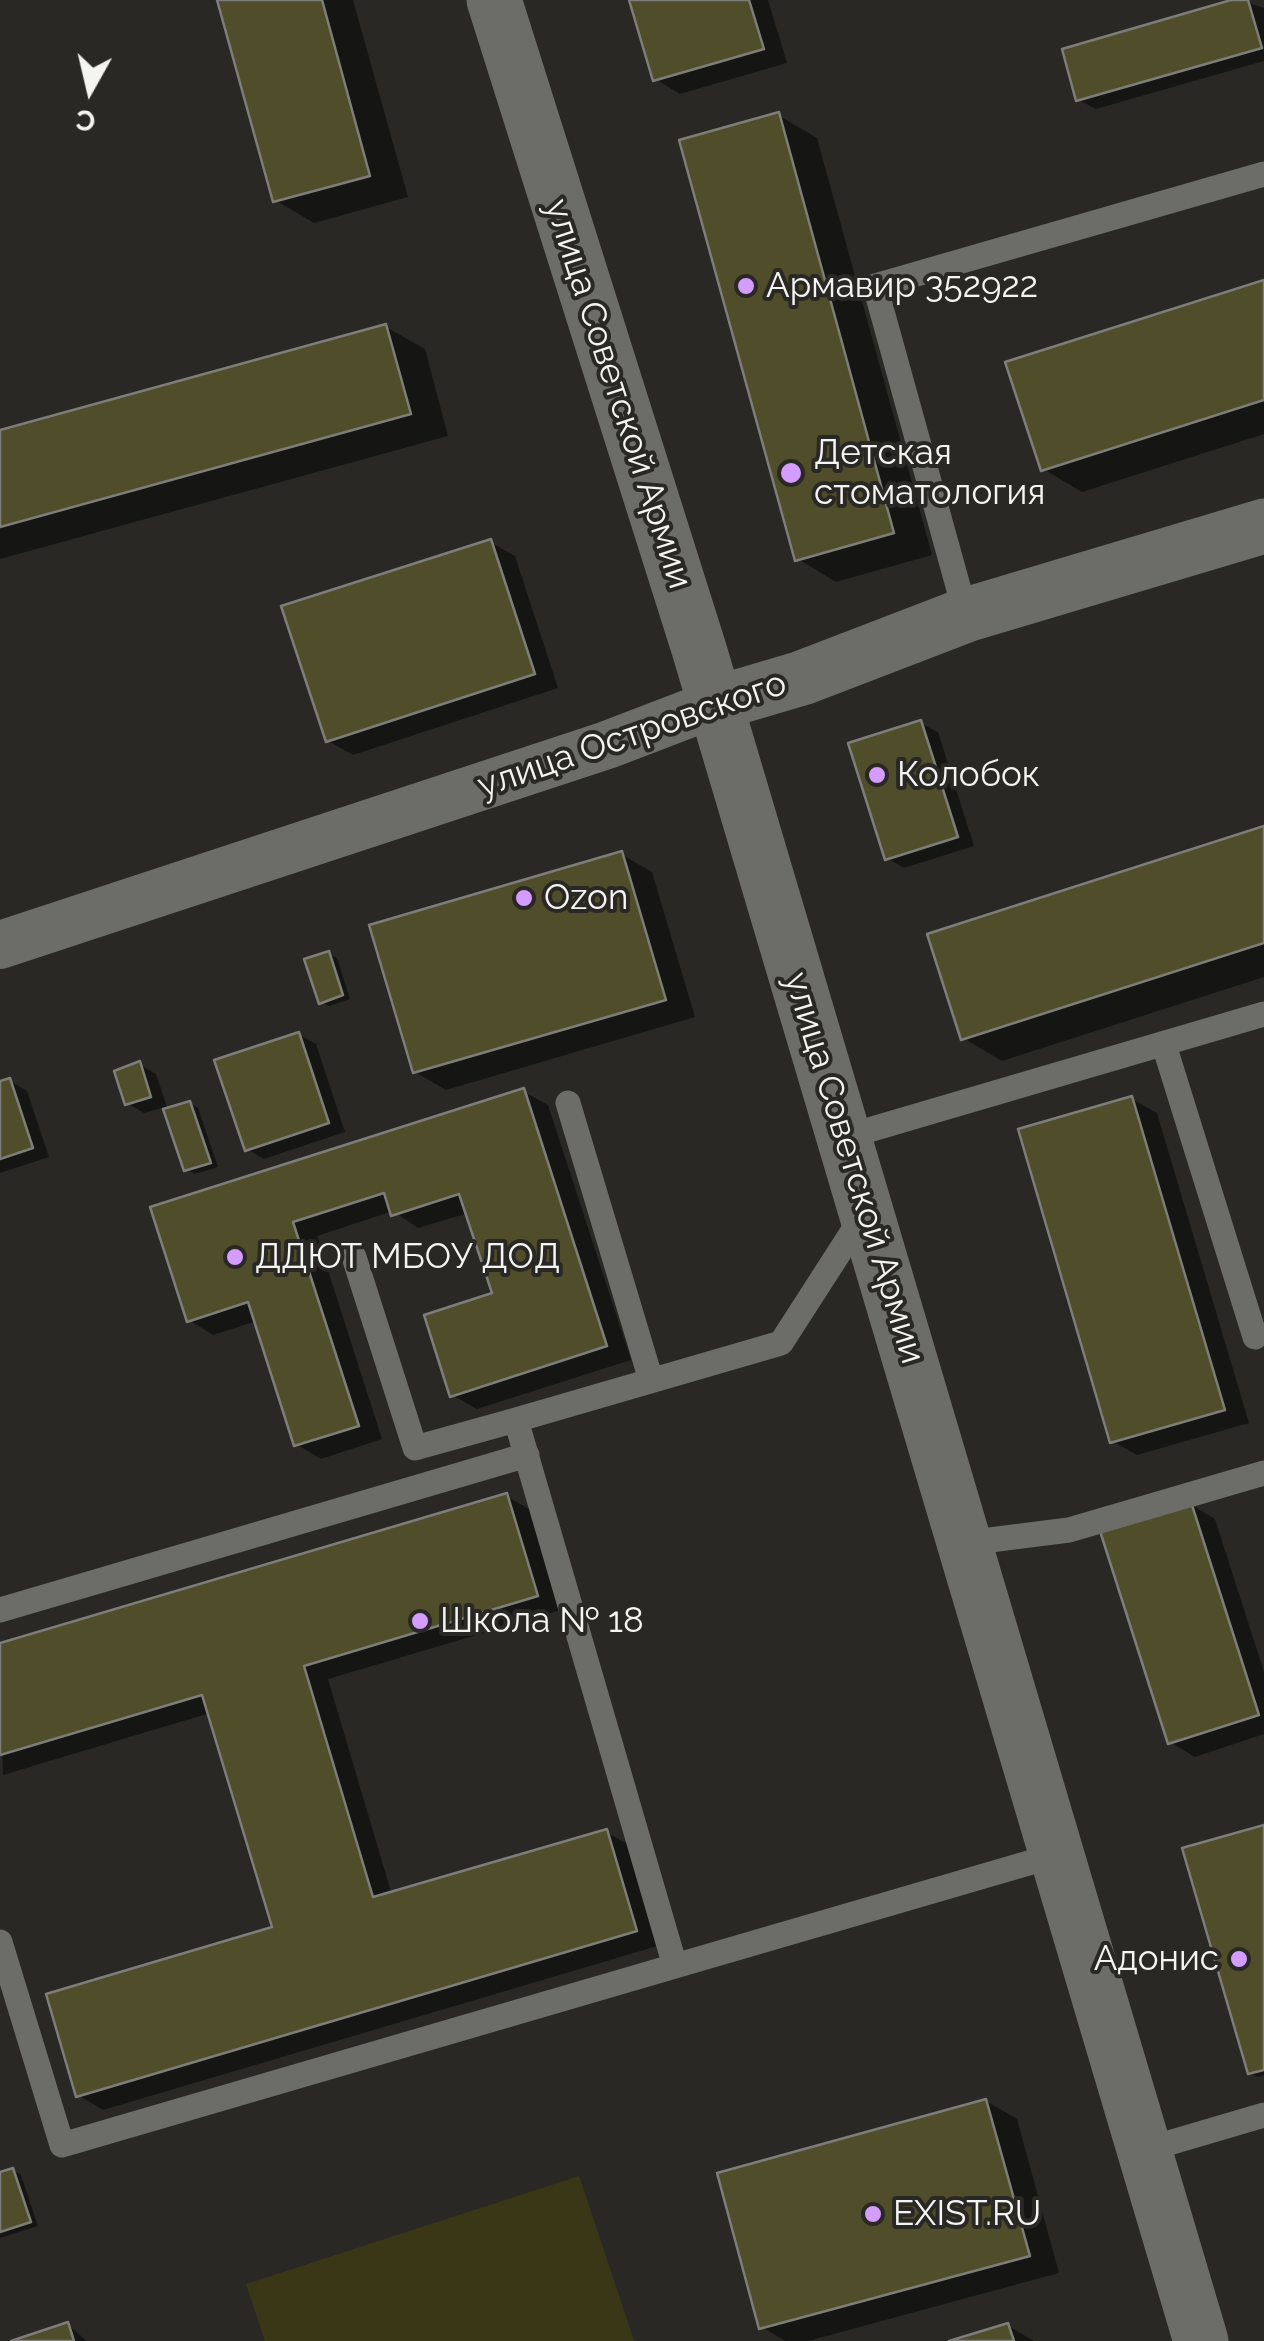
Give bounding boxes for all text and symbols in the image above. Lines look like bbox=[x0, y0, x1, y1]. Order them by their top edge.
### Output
north arrow bbox=[40, 40, 140, 140]
text: С bbox=[74, 103, 98, 138]
street label: улица Советской Армии bbox=[535, 194, 701, 594]
place label: Армавир 352922 bbox=[766, 265, 1038, 307]
marker: Армавир 352922 bbox=[735, 275, 757, 297]
place label: Детская стоматология bbox=[814, 432, 1045, 514]
marker: Детская стоматология bbox=[778, 460, 804, 486]
street label: улица Островского bbox=[472, 662, 792, 808]
place label: Колобок bbox=[897, 754, 1040, 796]
marker: Колобок bbox=[866, 764, 888, 786]
place label: Ozon bbox=[544, 877, 628, 919]
marker: Ozon bbox=[513, 887, 535, 909]
street label: улица Советской Армии bbox=[774, 967, 934, 1369]
place label: ДДЮТ МБОУ ДОД bbox=[255, 1236, 560, 1278]
marker: ДДЮТ МБОУ ДОД bbox=[224, 1246, 246, 1268]
place label: Школа № 18 bbox=[440, 1600, 644, 1642]
marker: Школа № 18 bbox=[409, 1610, 431, 1632]
place label: Адонис bbox=[1094, 1938, 1219, 1980]
marker: Адонис bbox=[1228, 1948, 1250, 1970]
place label: EXIST.RU bbox=[893, 2193, 1041, 2235]
marker: EXIST.RU bbox=[862, 2203, 884, 2225]

